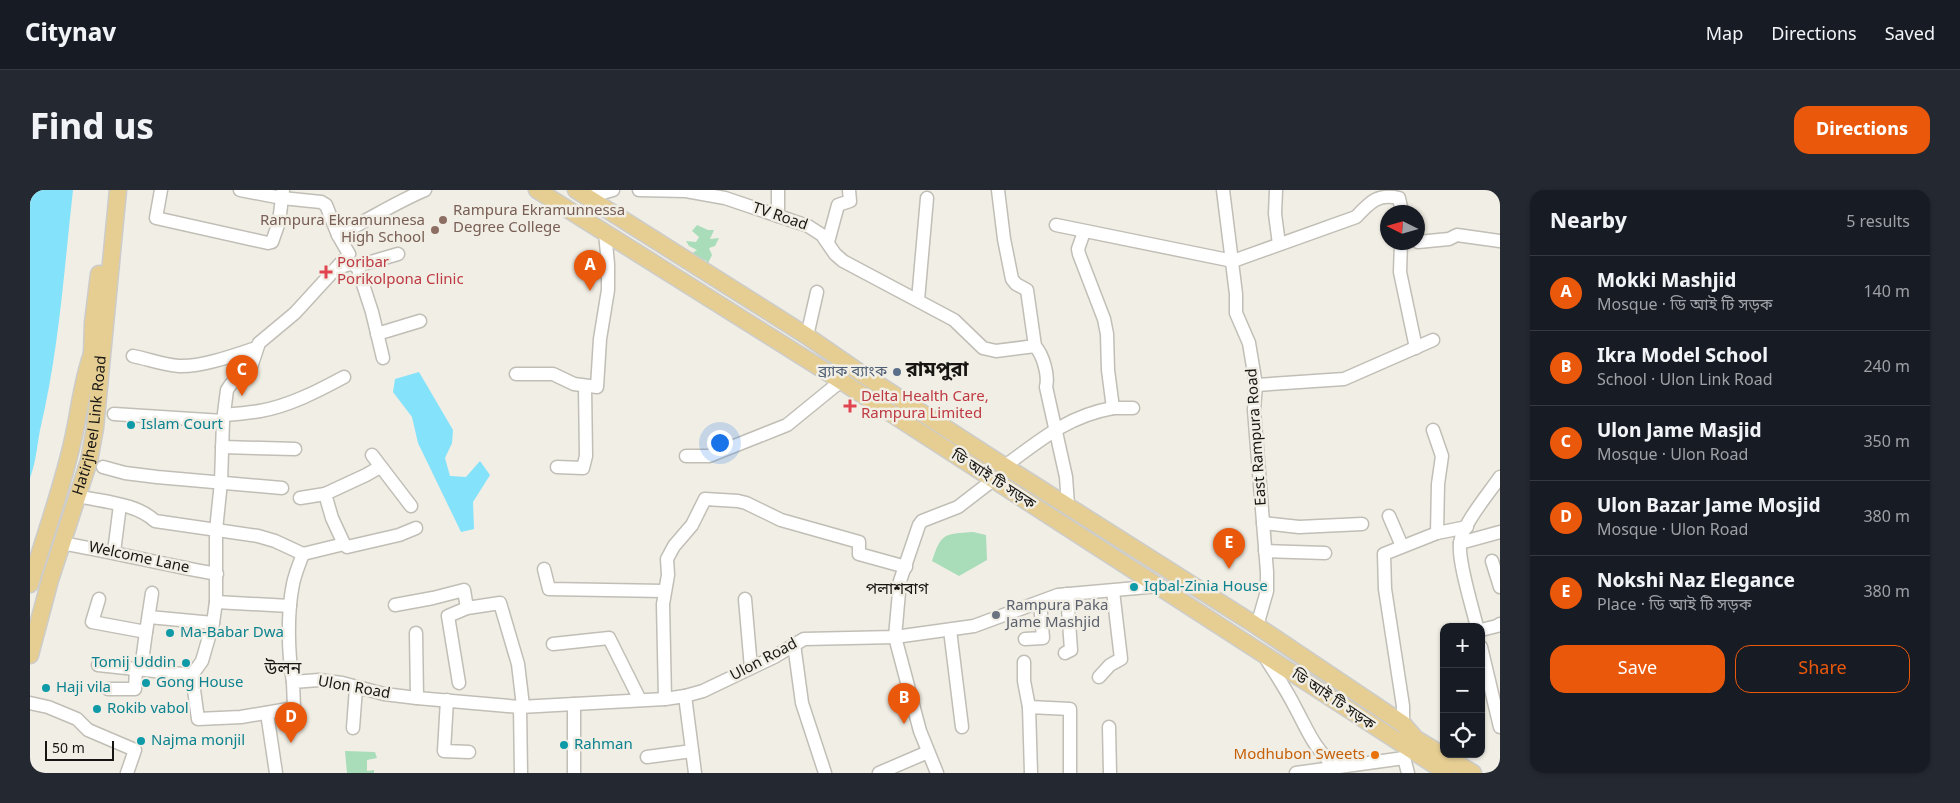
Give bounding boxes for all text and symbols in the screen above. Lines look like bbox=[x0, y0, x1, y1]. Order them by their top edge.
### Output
text: Citynav bbox=[25, 19, 116, 51]
text: Map bbox=[1706, 23, 1743, 47]
text: Directions bbox=[1771, 23, 1857, 47]
text: Saved bbox=[1885, 23, 1935, 47]
button: Directions bbox=[1794, 106, 1930, 154]
text: Find us bbox=[30, 107, 154, 153]
street label: TV Road bbox=[750, 198, 810, 236]
place label: Rampura Ekramunnessa Degree College bbox=[453, 201, 625, 238]
north arrow bbox=[1380, 205, 1425, 250]
text: Nearby bbox=[1550, 209, 1627, 237]
place label: Rampura Ekramunnesa High School bbox=[260, 211, 425, 248]
text: 5 results bbox=[1846, 212, 1910, 234]
marker: Rampura Ekramunnessa Degree College bbox=[437, 214, 449, 226]
marker: Rampura Ekramunnesa High School bbox=[429, 224, 441, 236]
pin: A bbox=[574, 250, 606, 291]
place label: Poribar Porikolpona Clinic bbox=[337, 253, 464, 290]
marker: Poribar Porikolpona Clinic bbox=[319, 265, 333, 279]
text: Mokki Mashjid bbox=[1597, 270, 1736, 295]
text: A bbox=[1560, 282, 1572, 304]
text: 140 m bbox=[1863, 282, 1910, 304]
text: Mosque · ডি আই টি সড়ক bbox=[1597, 295, 1773, 317]
text: Ikra Model School bbox=[1597, 345, 1768, 370]
street label: Hatirjheel Link Road bbox=[68, 355, 112, 498]
pin: C bbox=[226, 355, 258, 396]
text: B bbox=[1561, 357, 1571, 379]
text: 240 m bbox=[1863, 357, 1910, 379]
district label: রামপুরা bbox=[905, 358, 969, 384]
place label: ব্র্যাক ব্যাংক bbox=[818, 362, 888, 382]
marker: ব্র্যাক ব্যাংক bbox=[891, 366, 903, 378]
street label: East Rampura Road bbox=[1242, 368, 1272, 506]
text: School · Ulon Link Road bbox=[1597, 370, 1773, 392]
place label: Delta Health Care, Rampura Limited bbox=[861, 387, 989, 424]
marker: Delta Health Care, Rampura Limited bbox=[843, 399, 857, 413]
place label: Islam Court bbox=[141, 415, 224, 435]
marker: Islam Court bbox=[125, 419, 137, 431]
text: Ulon Jame Masjid bbox=[1597, 420, 1762, 445]
your location bbox=[707, 430, 733, 456]
text: C bbox=[1561, 432, 1571, 454]
text: 350 m bbox=[1863, 432, 1910, 454]
street label: ডি আই টি সড়ক bbox=[946, 445, 1039, 515]
text: Mosque · Ulon Road bbox=[1597, 445, 1748, 467]
text: Ulon Bazar Jame Mosjid bbox=[1597, 495, 1821, 520]
text: D bbox=[1560, 507, 1572, 529]
text: 380 m bbox=[1863, 507, 1910, 529]
text: Mosque · Ulon Road bbox=[1597, 520, 1748, 542]
pin: E bbox=[1213, 528, 1245, 569]
street label: Welcome Lane bbox=[87, 538, 191, 578]
text: Nokshi Naz Elegance bbox=[1597, 570, 1795, 595]
place label: Iqbal-Zinia House bbox=[1144, 577, 1268, 597]
district label: পলাশবাগ bbox=[866, 579, 929, 601]
marker: Iqbal-Zinia House bbox=[1128, 581, 1140, 593]
text: E bbox=[1562, 582, 1570, 604]
text: 380 m bbox=[1863, 582, 1910, 604]
text: Place · ডি আই টি সড়ক bbox=[1597, 595, 1752, 617]
place label: Rampura Paka Jame Mashjid bbox=[1004, 596, 1108, 633]
marker: Rampura Paka Jame Mashjid bbox=[990, 609, 1002, 621]
place label: Ma-Babar Dwa bbox=[180, 623, 284, 643]
map controls bbox=[1440, 623, 1485, 758]
button: + bbox=[1440, 623, 1485, 668]
marker: Ma-Babar Dwa bbox=[164, 627, 176, 639]
street label: Ulon Road bbox=[727, 634, 801, 686]
button: Save bbox=[1550, 645, 1725, 693]
button: Share bbox=[1735, 645, 1910, 693]
place label: Tomij Uddin bbox=[91, 653, 176, 673]
marker: Tomij Uddin bbox=[180, 657, 192, 669]
district label: উলন bbox=[264, 657, 303, 681]
street label: ডি আই টি সড়ক bbox=[1287, 664, 1379, 736]
button: − bbox=[1440, 668, 1485, 713]
street label: Ulon Road bbox=[316, 672, 392, 704]
place label: Gong House bbox=[156, 673, 244, 693]
marker: Gong House bbox=[140, 677, 152, 689]
place label: Haji vila bbox=[56, 678, 111, 698]
marker: Haji vila bbox=[40, 682, 52, 694]
pin: B bbox=[888, 683, 920, 724]
place label: Rokib vabol bbox=[107, 699, 189, 719]
pin: D bbox=[275, 702, 307, 743]
marker: Rokib vabol bbox=[91, 703, 103, 715]
button: locate bbox=[1440, 713, 1485, 758]
place label: Najma monjil bbox=[151, 731, 245, 751]
marker: Najma monjil bbox=[135, 735, 147, 747]
place label: Rahman bbox=[574, 735, 633, 755]
scale bar bbox=[45, 738, 114, 761]
marker: Rahman bbox=[558, 739, 570, 751]
text: 50 m bbox=[52, 740, 85, 759]
place label: Modhubon Sweets bbox=[1234, 745, 1365, 765]
marker: Modhubon Sweets bbox=[1369, 749, 1381, 761]

